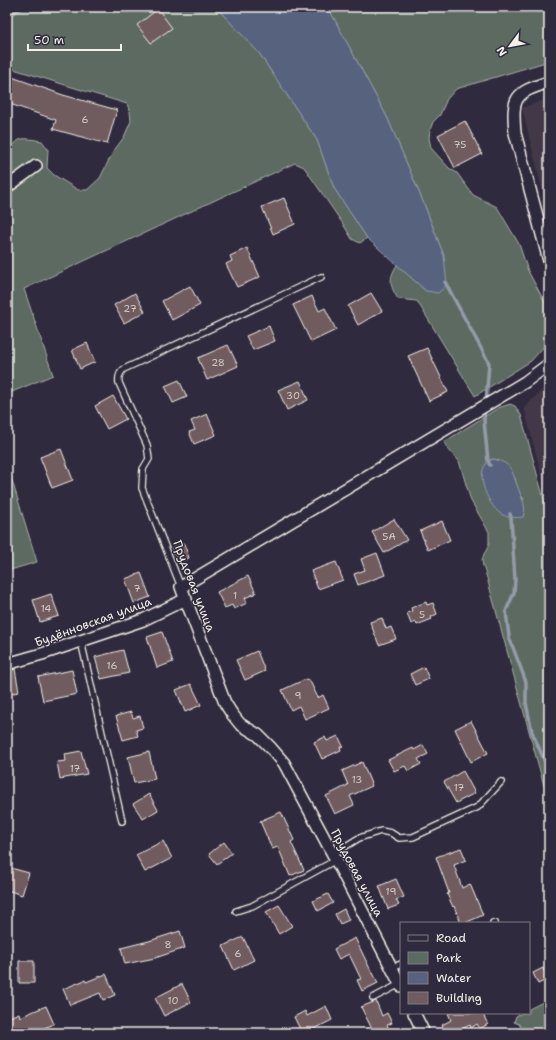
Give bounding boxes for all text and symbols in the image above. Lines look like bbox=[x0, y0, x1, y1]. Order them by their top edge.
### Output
scale bar bbox=[28, 26, 121, 52]
north arrow bbox=[490, 26, 530, 66]
text: 50 m bbox=[34, 32, 64, 48]
text: N bbox=[493, 43, 511, 59]
house number: 6 bbox=[82, 113, 89, 126]
house number: 75 bbox=[454, 138, 466, 151]
house number: 27 bbox=[123, 302, 137, 315]
house number: 28 bbox=[211, 356, 225, 369]
house number: 30 bbox=[286, 389, 300, 402]
house number: 5А bbox=[382, 530, 396, 543]
street label: Прудовая улица bbox=[169, 538, 219, 635]
house number: 7 bbox=[134, 582, 141, 595]
house number: 1 bbox=[233, 589, 237, 602]
street label: Будённовская улица bbox=[32, 593, 154, 651]
house number: 14 bbox=[41, 602, 51, 615]
house number: 5 bbox=[419, 608, 425, 621]
house number: 16 bbox=[107, 659, 117, 672]
house number: 9 bbox=[295, 689, 302, 702]
house number: 17 bbox=[70, 762, 80, 775]
house number: 13 bbox=[352, 773, 362, 786]
house number: 17 bbox=[454, 781, 464, 794]
street label: Прудовая улица bbox=[327, 826, 387, 920]
house number: 19 bbox=[386, 885, 396, 898]
legend bbox=[400, 922, 530, 1014]
text: Road bbox=[436, 930, 467, 946]
house number: 8 bbox=[165, 938, 172, 951]
house number: 6 bbox=[235, 947, 242, 960]
text: Park bbox=[436, 950, 462, 966]
text: Water bbox=[436, 970, 472, 986]
text: Building bbox=[436, 990, 482, 1006]
house number: 10 bbox=[168, 994, 178, 1007]

